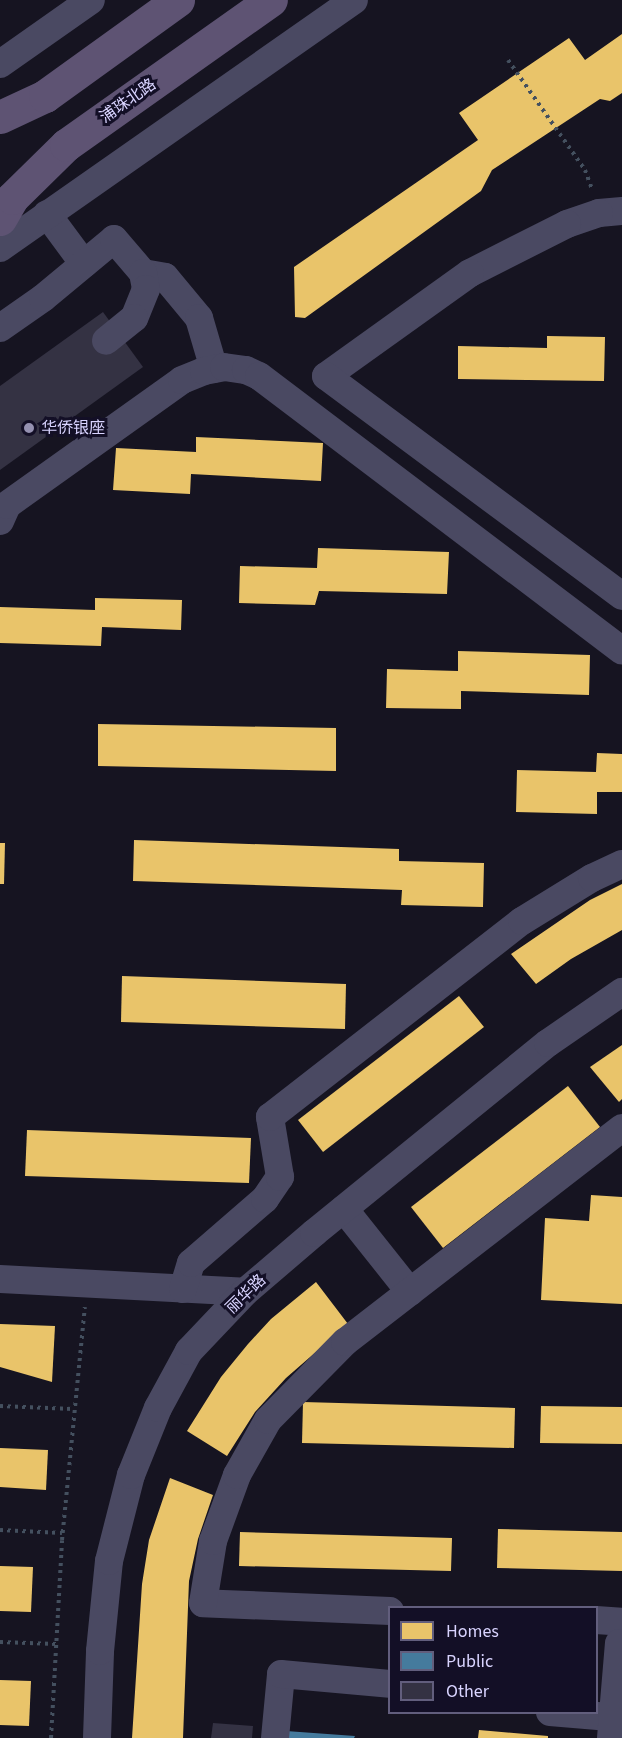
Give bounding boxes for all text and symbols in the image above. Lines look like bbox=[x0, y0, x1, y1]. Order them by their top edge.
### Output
street label: 浦珠北路 bbox=[96, 75, 160, 127]
place label: 华侨银座 bbox=[41, 418, 105, 438]
marker: 华侨银座 bbox=[22, 421, 36, 435]
street label: 丽华路 bbox=[222, 1270, 270, 1318]
legend bbox=[388, 1606, 598, 1714]
text: Homes bbox=[446, 1619, 499, 1644]
text: Public bbox=[446, 1649, 493, 1674]
text: Other bbox=[446, 1679, 489, 1704]

